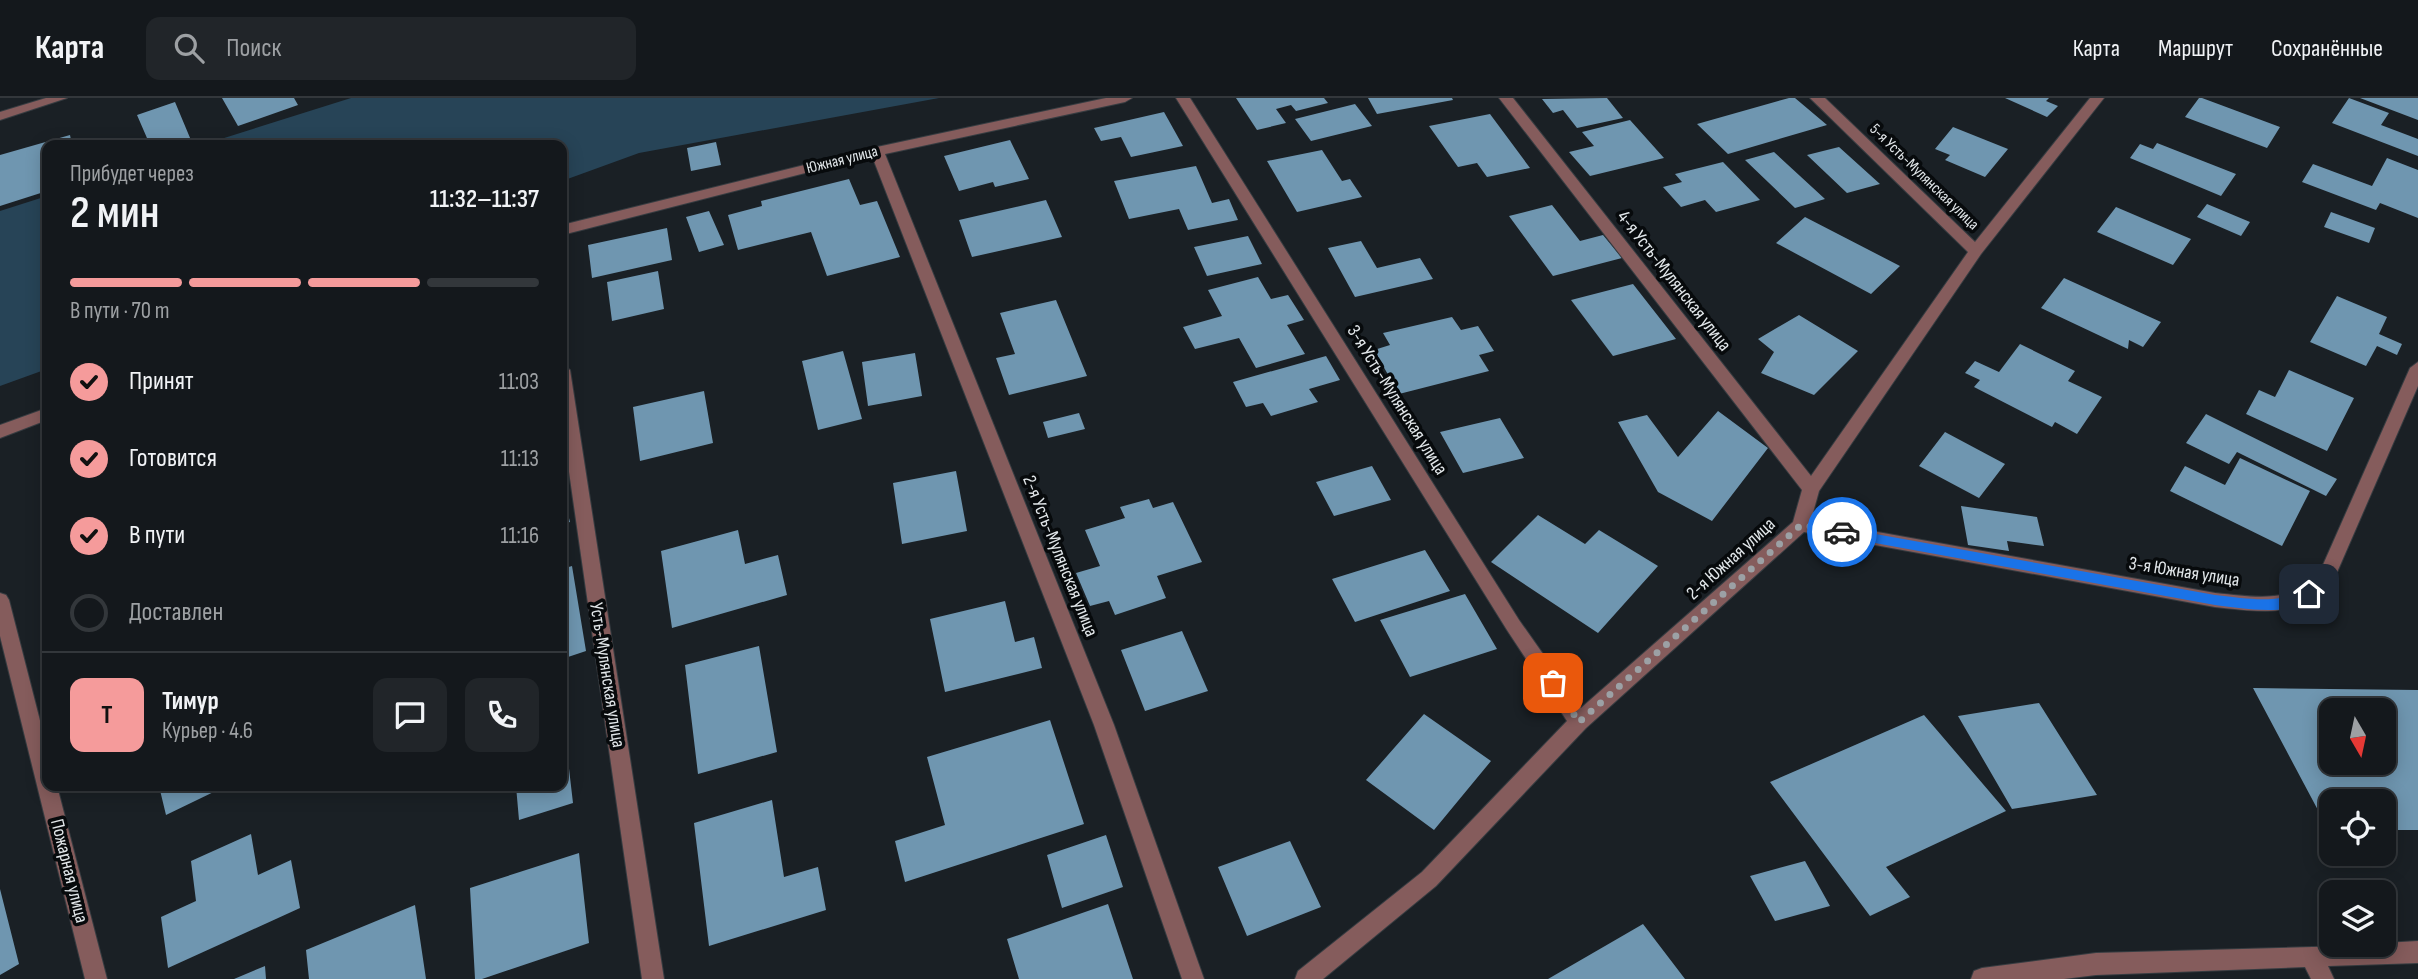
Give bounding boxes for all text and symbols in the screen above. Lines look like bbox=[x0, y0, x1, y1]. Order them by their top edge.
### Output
search box bbox=[146, 17, 636, 80]
text: Карта bbox=[35, 28, 104, 68]
icon: search bbox=[170, 29, 208, 67]
text: Поиск bbox=[226, 33, 281, 64]
text: Карта bbox=[2073, 34, 2120, 63]
text: Маршрут bbox=[2158, 34, 2233, 63]
text: Сохранённые bbox=[2271, 34, 2383, 63]
street label: 5-я Усть-Мулянская улица bbox=[1865, 120, 1983, 234]
street label: Южная улица bbox=[804, 142, 880, 178]
text: Прибудет через bbox=[70, 160, 194, 188]
text: 11:32–11:37 bbox=[430, 184, 539, 215]
text: 2 мин bbox=[70, 186, 160, 241]
street label: 4-я Усть-Мулянская улица bbox=[1612, 206, 1736, 356]
text: В пути · 70 m bbox=[70, 297, 169, 325]
street label: 3-я Усть-Мулянская улица bbox=[1342, 321, 1452, 479]
icon: check bbox=[70, 363, 108, 401]
text: Принят bbox=[129, 366, 194, 397]
text: 11:03 bbox=[499, 368, 539, 396]
icon: check bbox=[70, 440, 108, 478]
text: Готовится bbox=[129, 443, 217, 474]
text: 11:13 bbox=[501, 445, 539, 473]
street label: 2-я Усть-Мулянская улица bbox=[1017, 472, 1103, 640]
courier bbox=[1807, 497, 1877, 567]
street label: 2-я Южная улица bbox=[1682, 513, 1780, 605]
icon: car bbox=[1823, 513, 1861, 551]
icon: check bbox=[70, 517, 108, 555]
text: В пути bbox=[129, 520, 185, 551]
text: 11:16 bbox=[500, 522, 539, 550]
street label: 3-я Южная улица bbox=[2127, 552, 2241, 592]
pin bbox=[2279, 564, 2339, 624]
icon: home bbox=[2290, 575, 2328, 613]
text: Доставлен bbox=[129, 597, 223, 628]
street label: Усть-Мулянская улица bbox=[584, 601, 630, 749]
pin bbox=[1523, 653, 1583, 713]
icon: bag bbox=[1534, 664, 1572, 702]
button: chat bbox=[373, 678, 447, 752]
button: phone bbox=[465, 678, 539, 752]
text: Тимур bbox=[162, 686, 219, 717]
north arrow bbox=[2319, 698, 2396, 775]
map controls bbox=[2319, 698, 2396, 957]
text: Т bbox=[101, 700, 113, 731]
text: Курьер · 4.6 bbox=[162, 717, 253, 745]
button: locate bbox=[2319, 789, 2396, 866]
street label: Пожарная улица bbox=[45, 817, 93, 925]
button: layers bbox=[2319, 880, 2396, 957]

